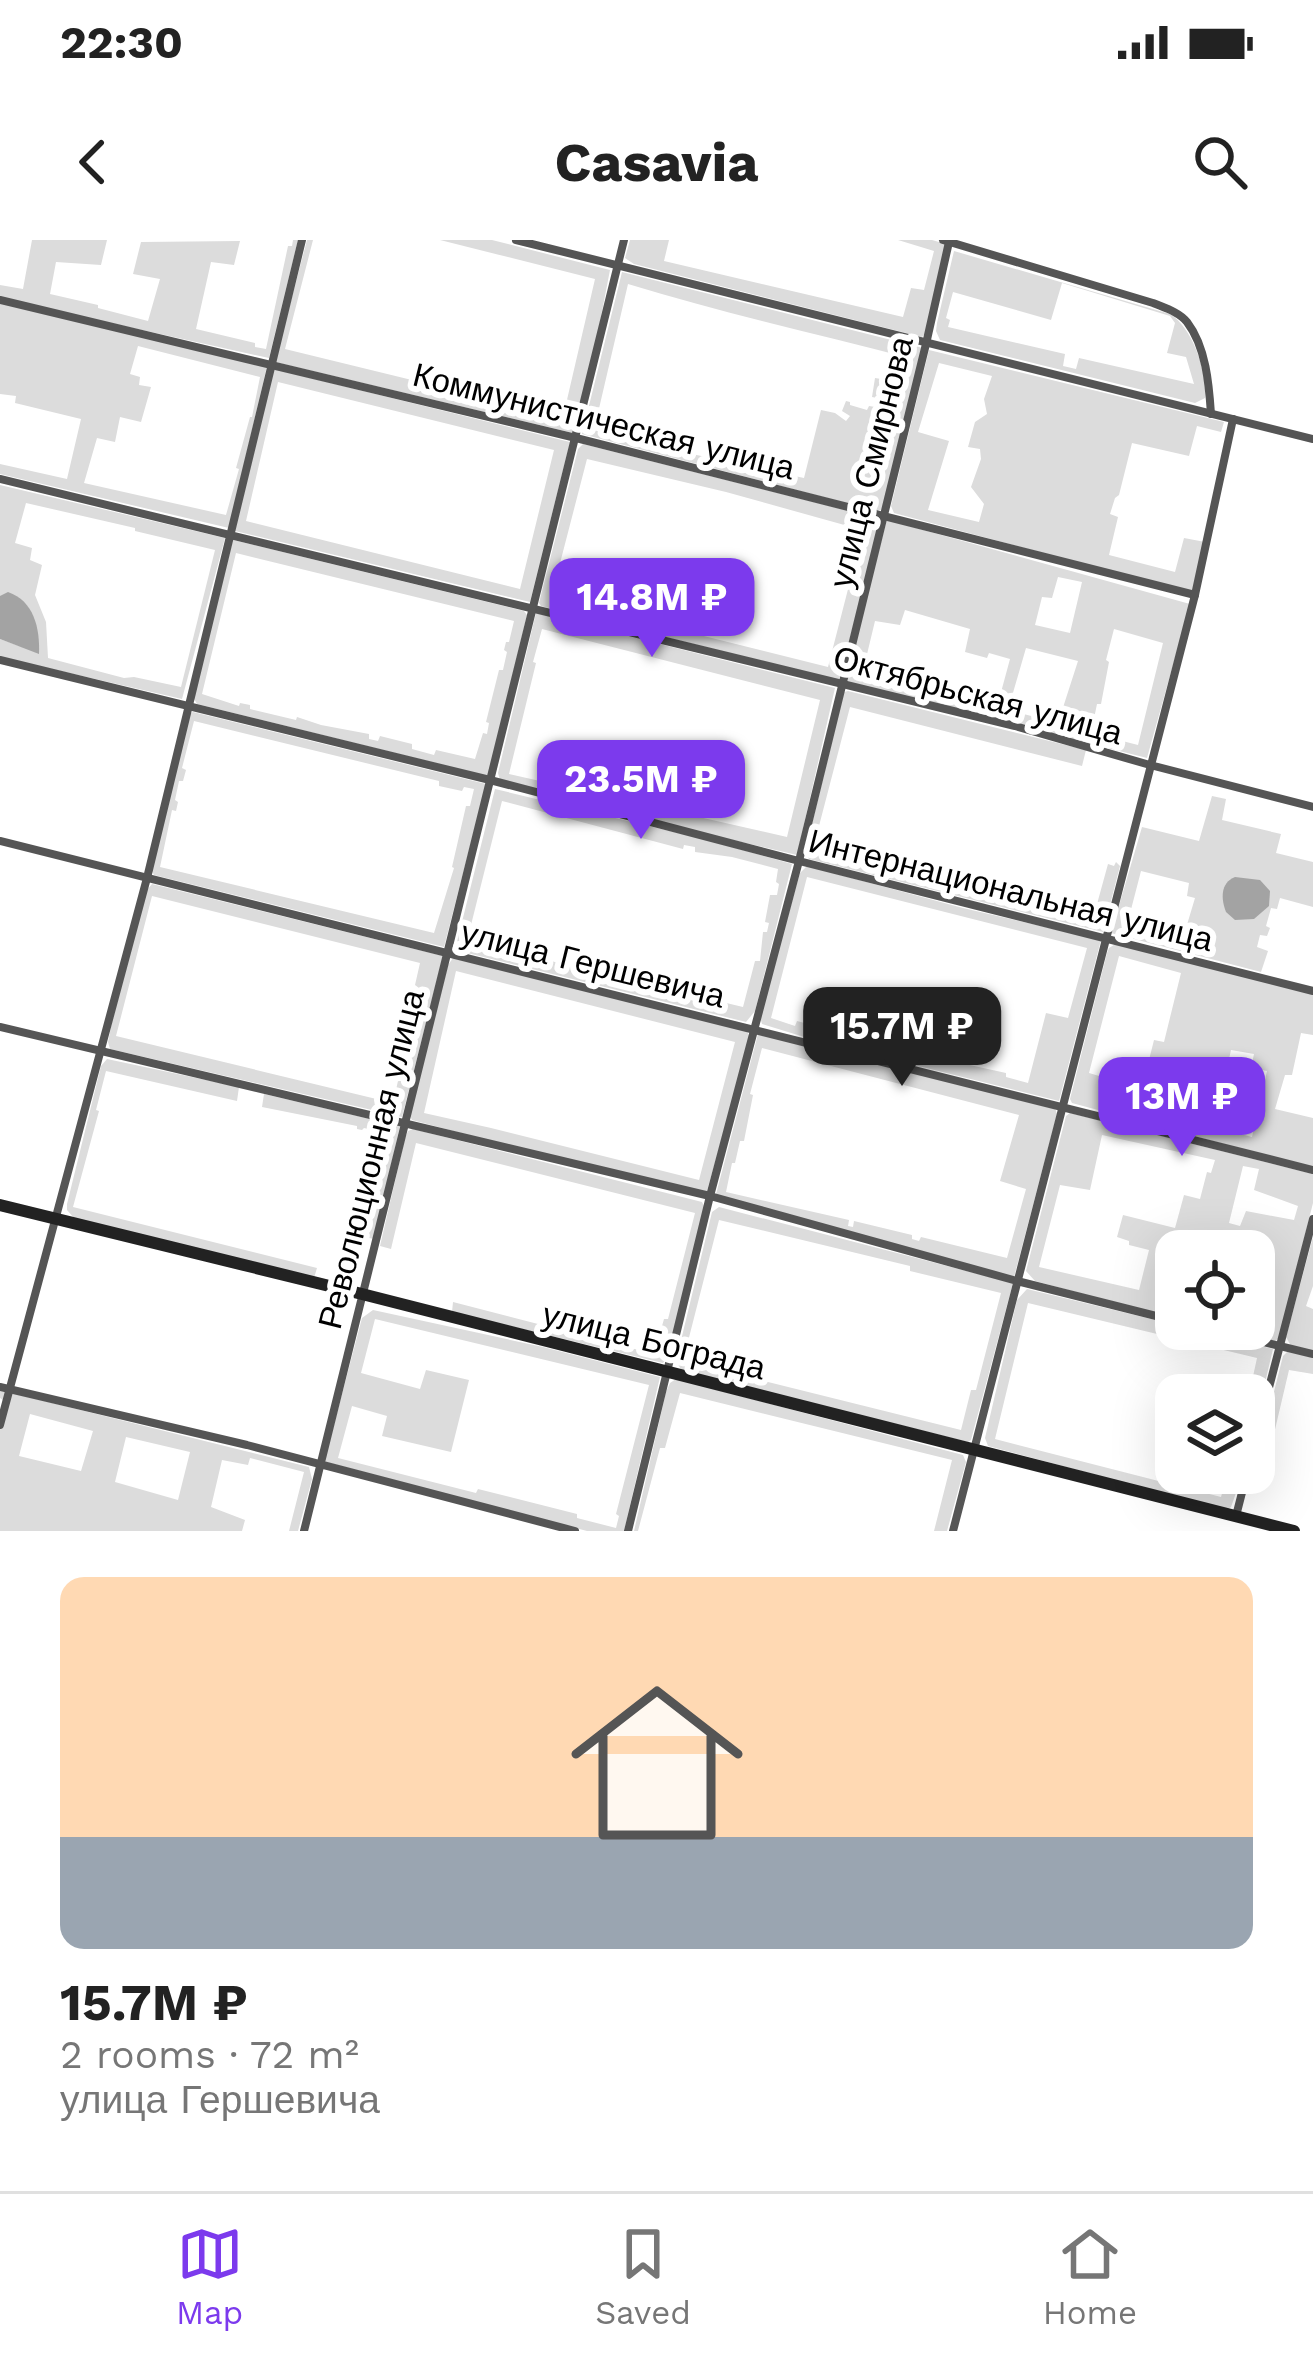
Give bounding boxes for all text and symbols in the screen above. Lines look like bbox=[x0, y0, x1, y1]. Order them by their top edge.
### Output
text: 22:30 bbox=[60, 16, 183, 69]
icon: back bbox=[60, 129, 126, 195]
icon: search bbox=[1187, 129, 1253, 195]
text: Casavia bbox=[554, 131, 759, 194]
street label: улица Смирнова bbox=[821, 332, 921, 592]
street label: Коммунистическая улица bbox=[409, 355, 799, 487]
pin: 14.8M ₽ bbox=[541, 558, 763, 660]
text: 14.8M ₽ bbox=[576, 574, 728, 619]
street label: Октябрьская улица bbox=[829, 638, 1127, 753]
pin: 23.5M ₽ bbox=[530, 740, 752, 842]
text: 23.5M ₽ bbox=[564, 756, 718, 801]
street label: Интернациональная улица bbox=[805, 821, 1218, 959]
street label: улица Гершевича bbox=[457, 912, 730, 1016]
street label: Революционная улица bbox=[310, 985, 432, 1333]
pin: 15.7M ₽ bbox=[791, 987, 1013, 1089]
text: 15.7M ₽ bbox=[830, 1003, 974, 1048]
pin: 13M ₽ bbox=[1098, 1057, 1266, 1159]
text: 13M ₽ bbox=[1125, 1073, 1239, 1118]
map controls bbox=[1155, 1230, 1275, 1494]
button: locate bbox=[1155, 1230, 1275, 1350]
street label: улица Бограда bbox=[539, 1294, 770, 1388]
button: layers bbox=[1155, 1374, 1275, 1494]
icon: home bbox=[549, 1655, 765, 1871]
text: 15.7M ₽ bbox=[60, 1973, 248, 2032]
text: 2 rooms · 72 m² bbox=[60, 2032, 359, 2077]
text: улица Гершевича bbox=[60, 2077, 380, 2122]
tab: Map bbox=[176, 2221, 243, 2332]
tab: Saved bbox=[595, 2221, 691, 2332]
tab: Home bbox=[1043, 2221, 1137, 2332]

